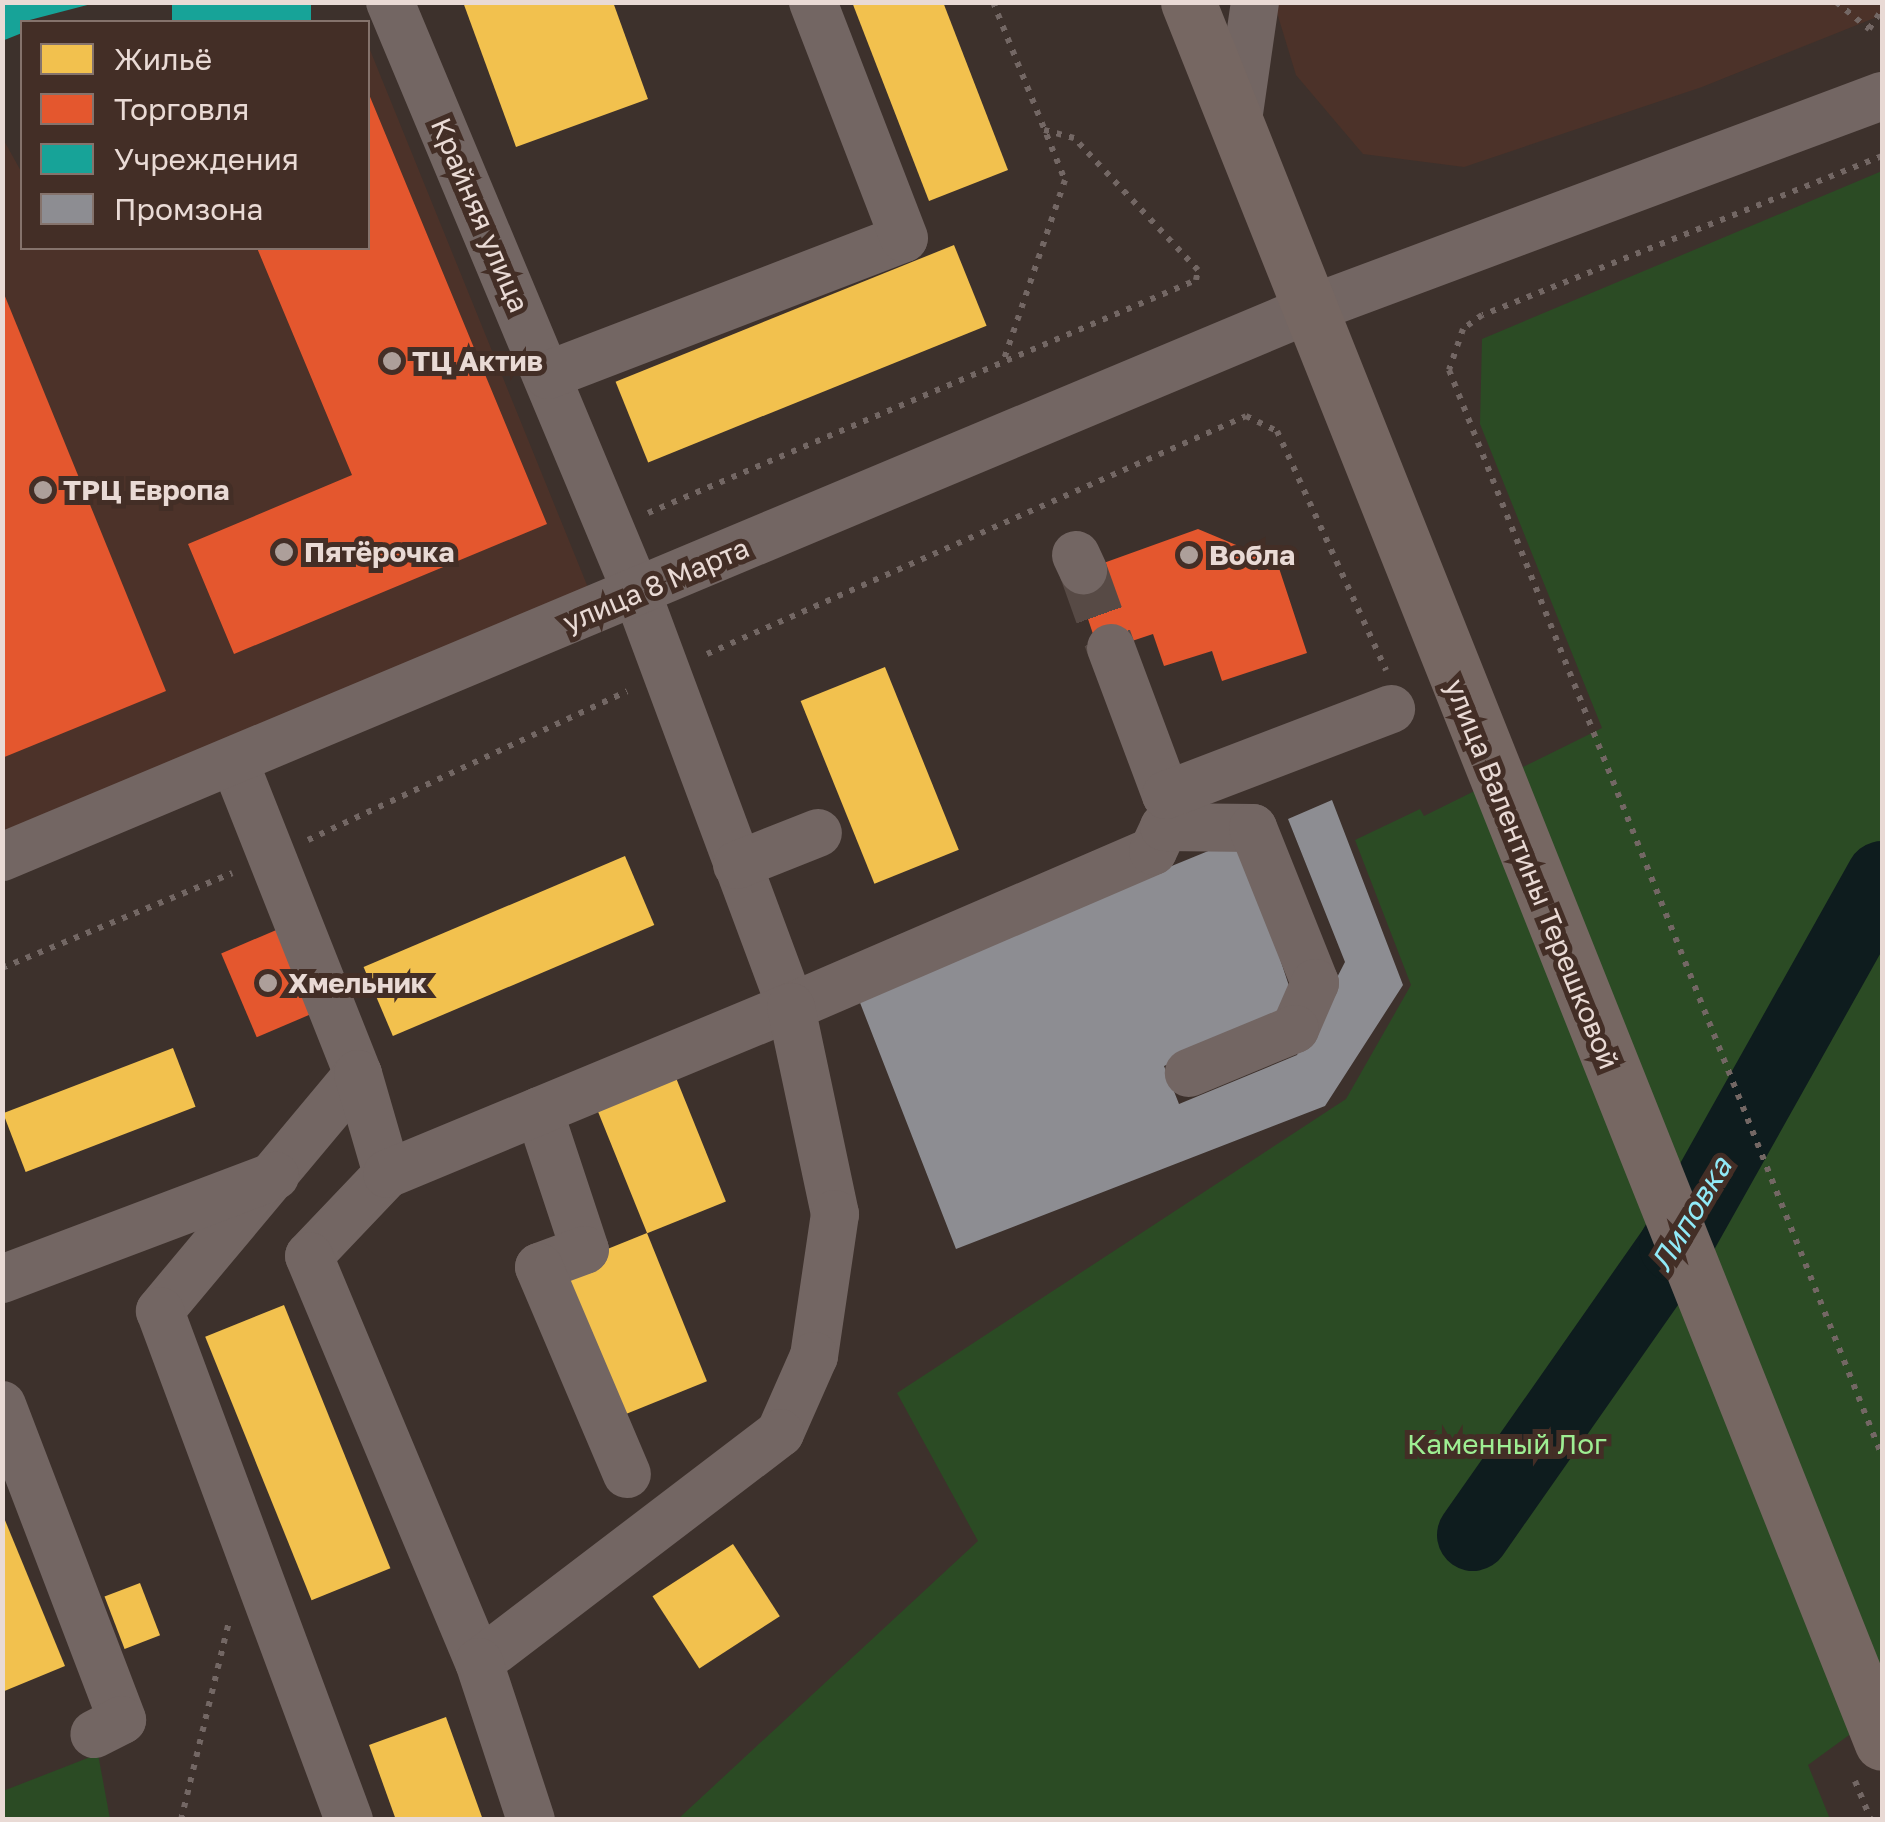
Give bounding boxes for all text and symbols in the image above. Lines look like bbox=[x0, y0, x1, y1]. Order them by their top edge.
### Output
legend bbox=[20, 20, 370, 250]
text: Жильё bbox=[114, 41, 212, 77]
text: Торговля bbox=[114, 91, 249, 127]
street label: Крайняя улица bbox=[424, 113, 536, 317]
text: Учреждения bbox=[114, 141, 299, 177]
text: Промзона bbox=[114, 191, 264, 227]
place label: ТЦ Актив bbox=[412, 344, 543, 378]
marker: ТЦ Актив bbox=[381, 350, 403, 372]
place label: ТРЦ Европа bbox=[63, 473, 229, 507]
marker: ТРЦ Европа bbox=[32, 479, 54, 501]
street label: улица 8 Марта bbox=[558, 531, 754, 639]
place label: Пятёрочка bbox=[304, 535, 455, 569]
place label: Вобла bbox=[1209, 538, 1295, 572]
marker: Пятёрочка bbox=[273, 541, 295, 563]
marker: Вобла bbox=[1178, 544, 1200, 566]
street label: улица Валентины Терешковой bbox=[1438, 674, 1626, 1074]
place label: Хмельник bbox=[288, 966, 427, 1000]
marker: Хмельник bbox=[257, 972, 279, 994]
water label: Липовка bbox=[1643, 1150, 1739, 1278]
park label: Каменный Лог bbox=[1407, 1427, 1607, 1461]

